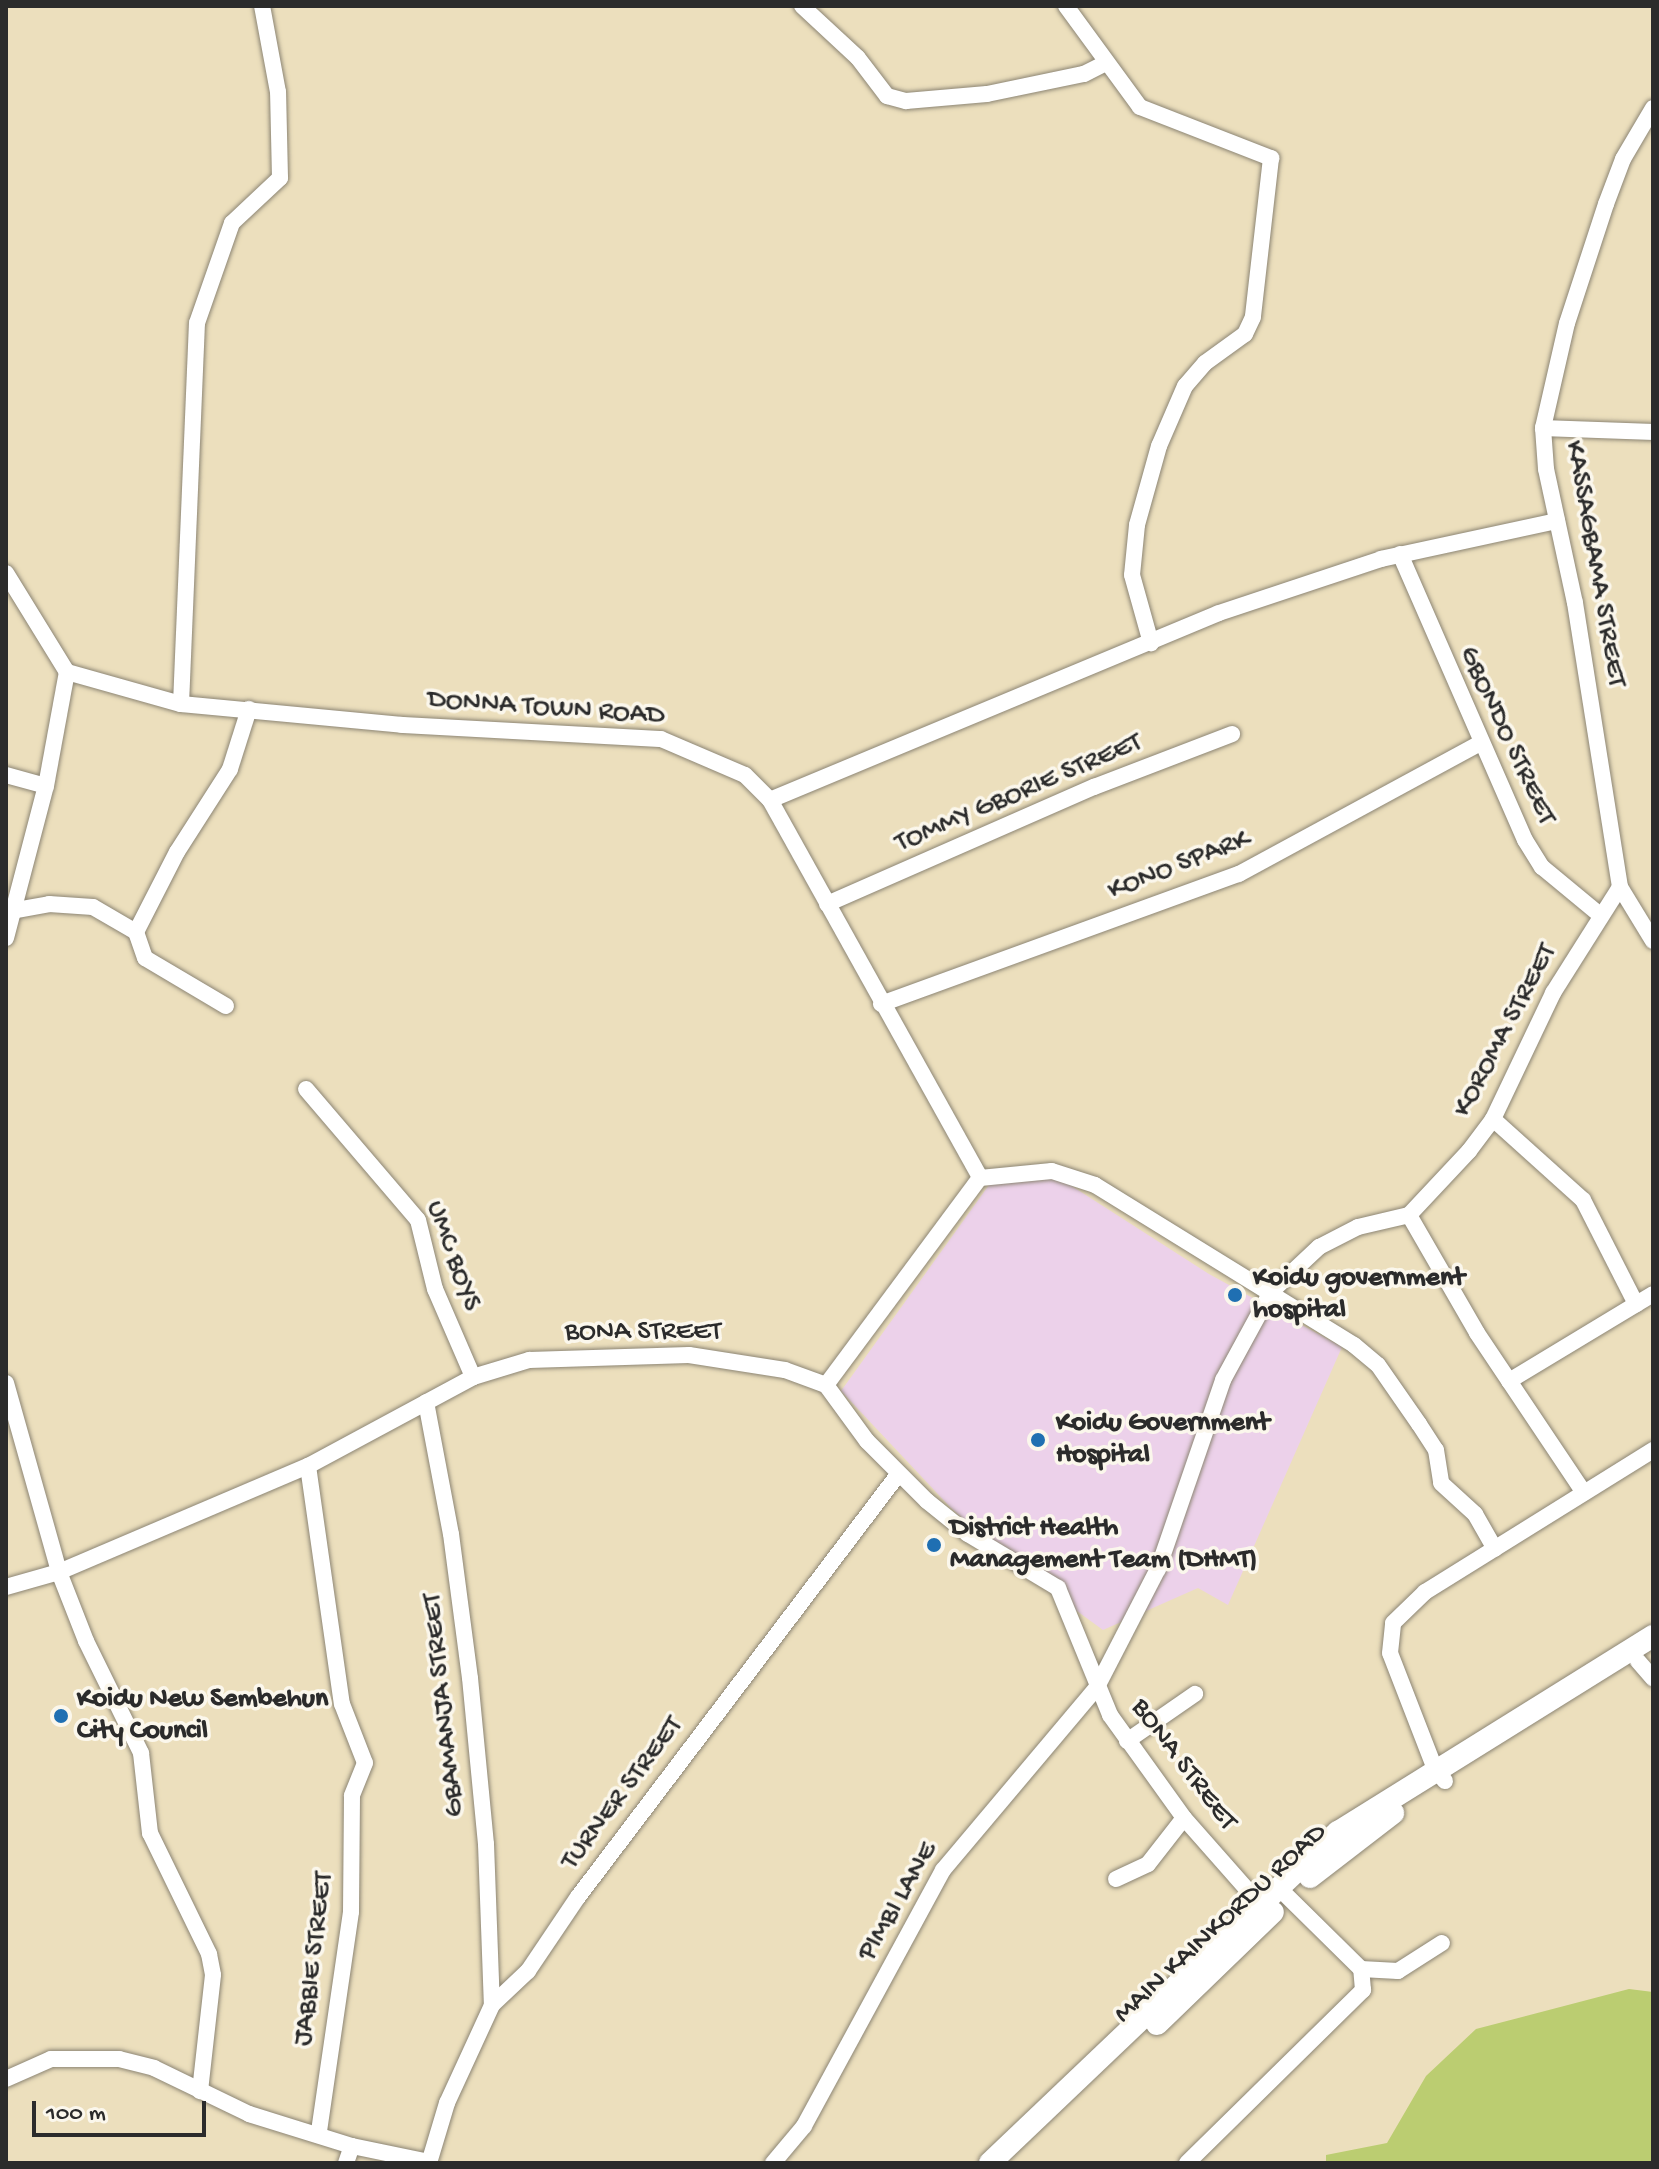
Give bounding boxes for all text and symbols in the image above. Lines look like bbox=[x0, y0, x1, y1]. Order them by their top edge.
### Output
street label: KASSAGBAMA STREET bbox=[1556, 438, 1632, 690]
street label: GBONDO STREET bbox=[1450, 641, 1562, 831]
street label: DONNA TOWN ROAD bbox=[426, 684, 666, 734]
street label: TOMMY GBORIE STREET bbox=[891, 727, 1147, 861]
street label: KONO SPARK bbox=[1103, 824, 1255, 908]
street label: KOROMA STREET bbox=[1446, 939, 1566, 1123]
street label: UMC BOYS bbox=[417, 1196, 487, 1316]
place label: Koidu government hospital bbox=[1253, 1262, 1465, 1328]
marker: Koidu government hospital bbox=[1224, 1284, 1246, 1306]
street label: BONA STREET bbox=[565, 1316, 721, 1350]
place label: Koidu Government Hospital bbox=[1056, 1407, 1269, 1473]
marker: Koidu Government Hospital bbox=[1027, 1429, 1049, 1451]
place label: District Health Management Team (DHMT) bbox=[950, 1512, 1257, 1578]
marker: District Health Management Team (DHMT) bbox=[925, 1536, 943, 1554]
street label: GBAMANJA STREET bbox=[417, 1591, 473, 1819]
place label: Koidu New Sembehun City Council bbox=[77, 1683, 328, 1749]
street label: BONA STREET bbox=[1122, 1692, 1244, 1838]
marker: Koidu New Sembehun City Council bbox=[52, 1707, 70, 1725]
street label: TURNER STREET bbox=[555, 1711, 691, 1877]
street label: MAIN KAINKORDU ROAD bbox=[1108, 1817, 1334, 2031]
street label: PIMBI LANE bbox=[852, 1837, 946, 1967]
street label: JABBIE STREET bbox=[288, 1870, 342, 2048]
scale bar bbox=[36, 2085, 210, 2135]
text: 100 m bbox=[46, 2100, 106, 2129]

